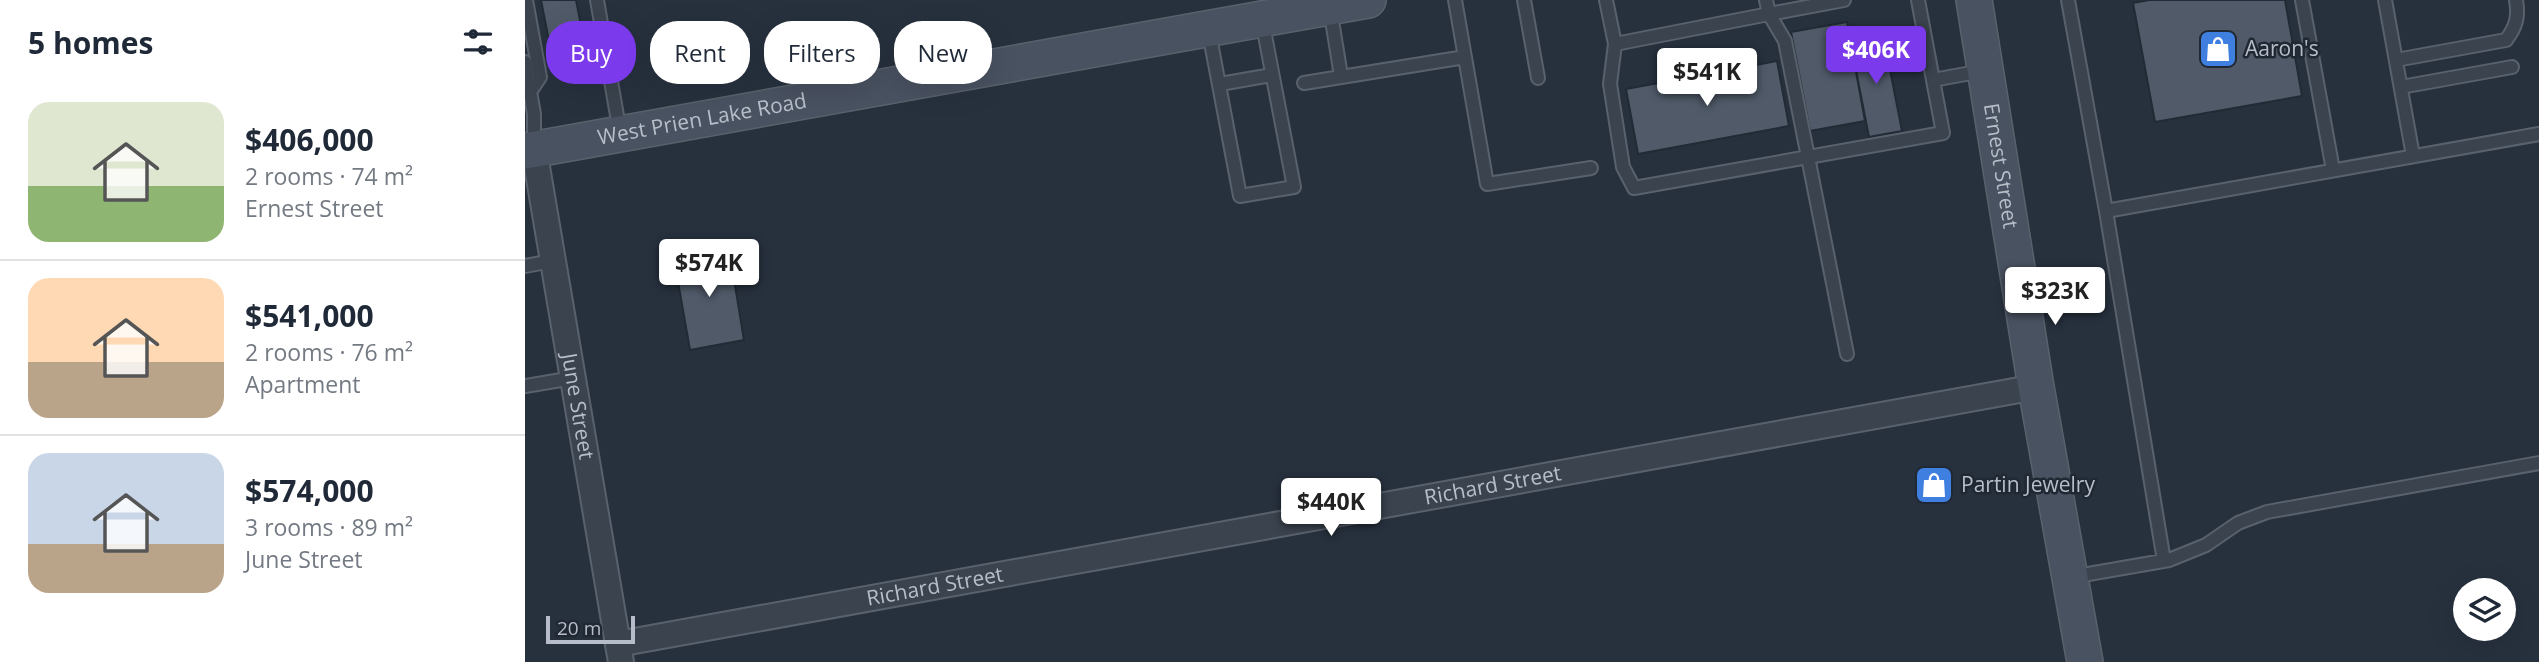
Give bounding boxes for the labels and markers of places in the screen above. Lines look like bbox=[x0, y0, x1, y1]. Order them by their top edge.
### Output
pin: $406K bbox=[1827, 27, 1925, 86]
shop icon: Aaron's bbox=[2197, 28, 2239, 70]
place label: Aaron's bbox=[2245, 34, 2319, 62]
pin: $541K bbox=[1658, 48, 1756, 108]
pin: $574K bbox=[660, 240, 758, 299]
pin: $323K bbox=[2006, 268, 2104, 327]
shop icon: Partin Jewelry bbox=[1913, 464, 1955, 506]
place label: Partin Jewelry bbox=[1961, 470, 2095, 498]
pin: $440K bbox=[1282, 478, 1380, 538]

